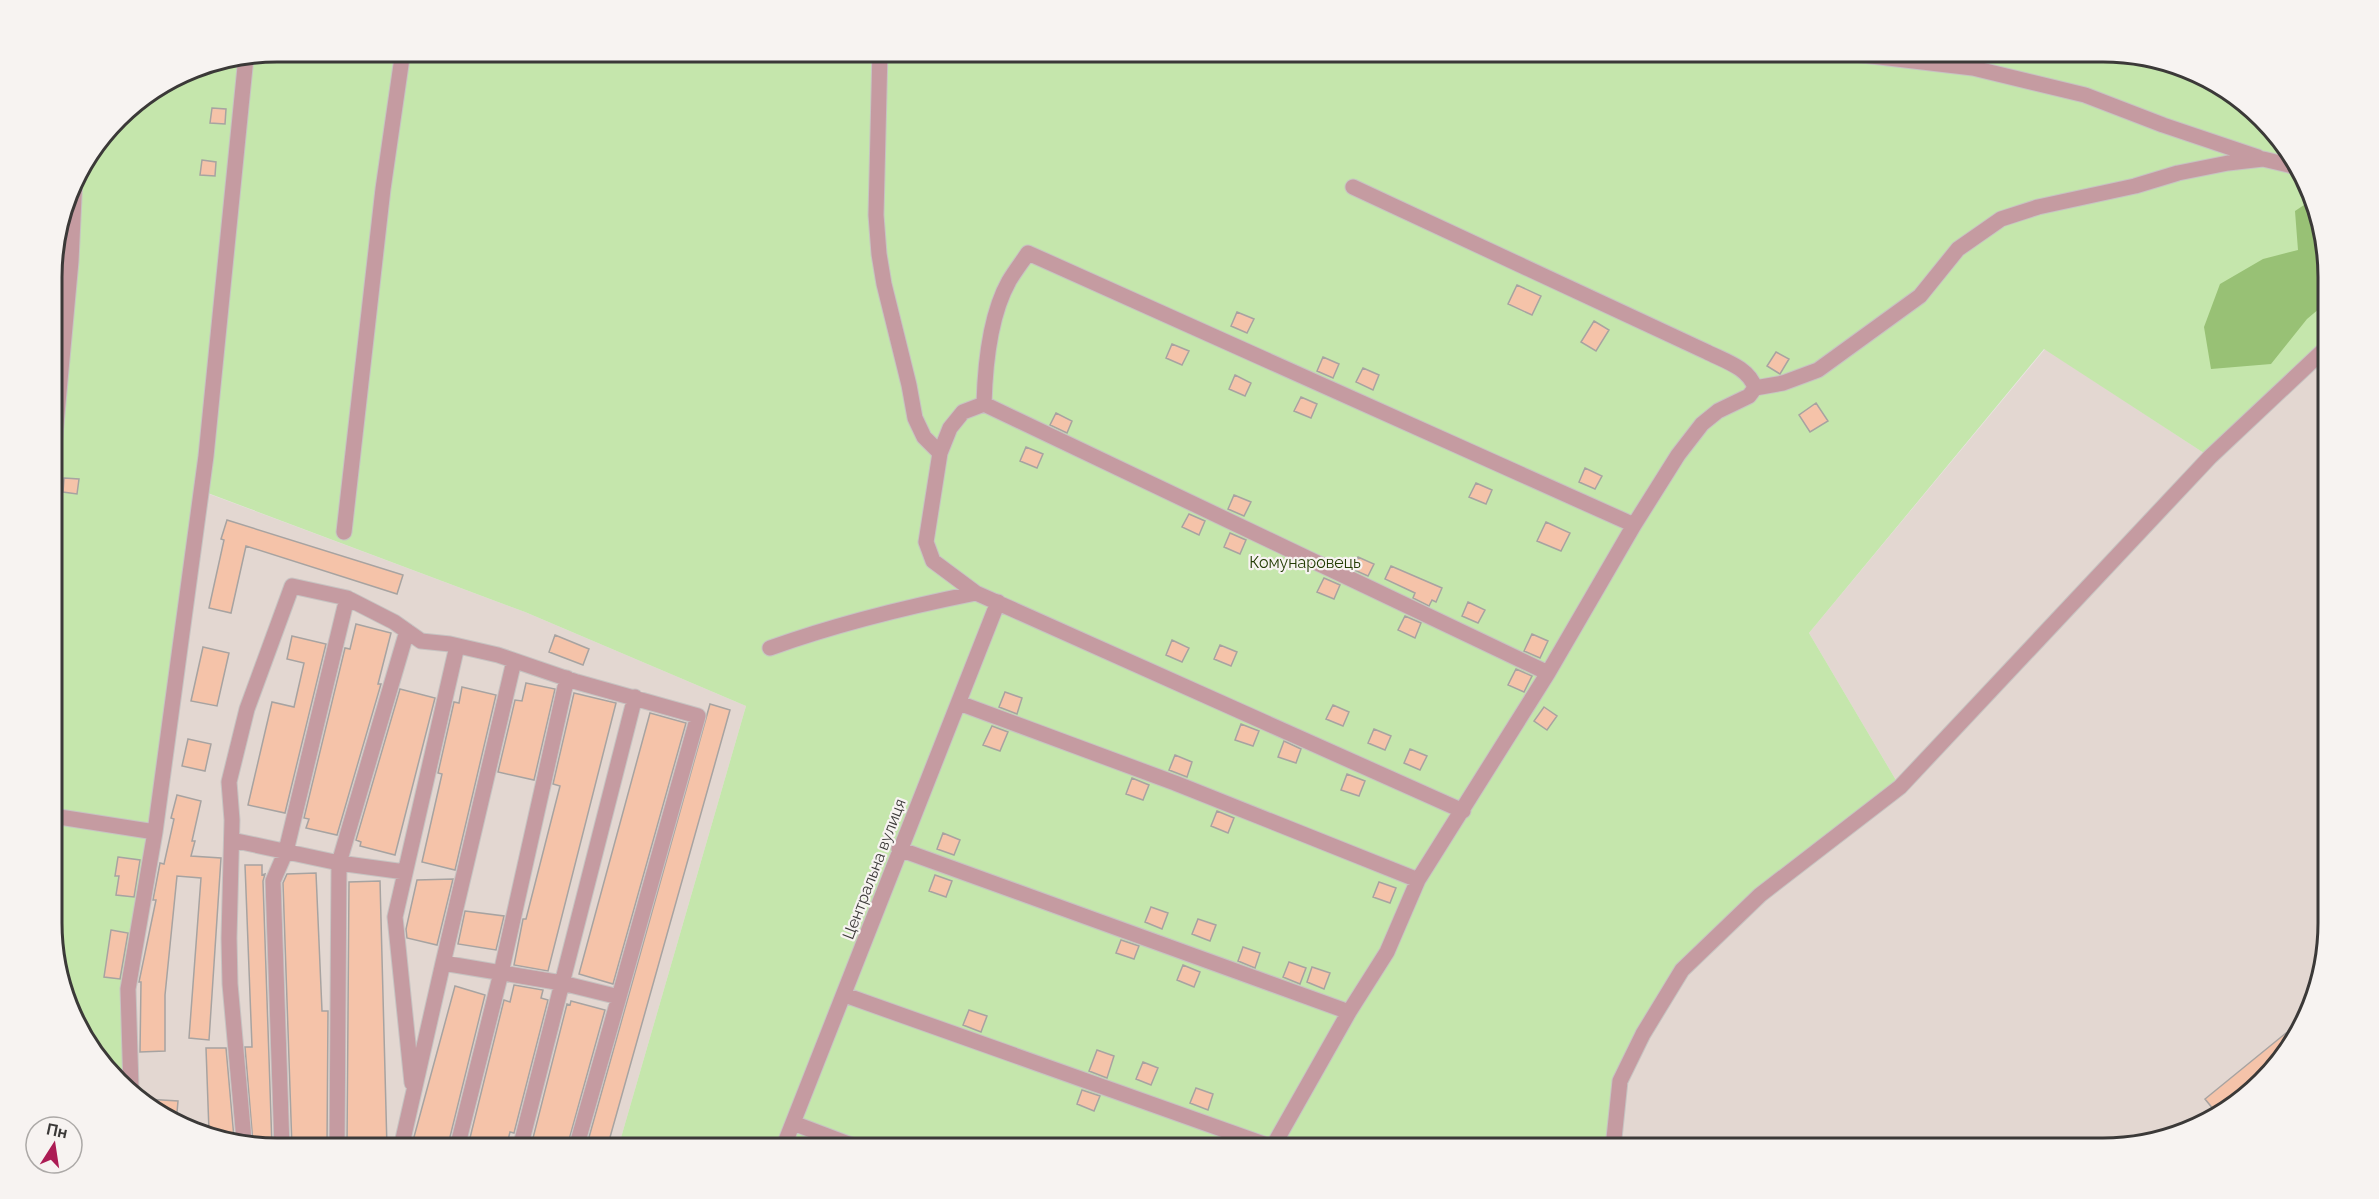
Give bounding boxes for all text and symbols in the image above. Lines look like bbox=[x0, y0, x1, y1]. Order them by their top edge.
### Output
park label: Комунаровець bbox=[1249, 553, 1361, 572]
street label: Центральна вулиця bbox=[838, 796, 910, 942]
north arrow bbox=[24, 1115, 84, 1175]
text: Пн bbox=[45, 1119, 69, 1142]

